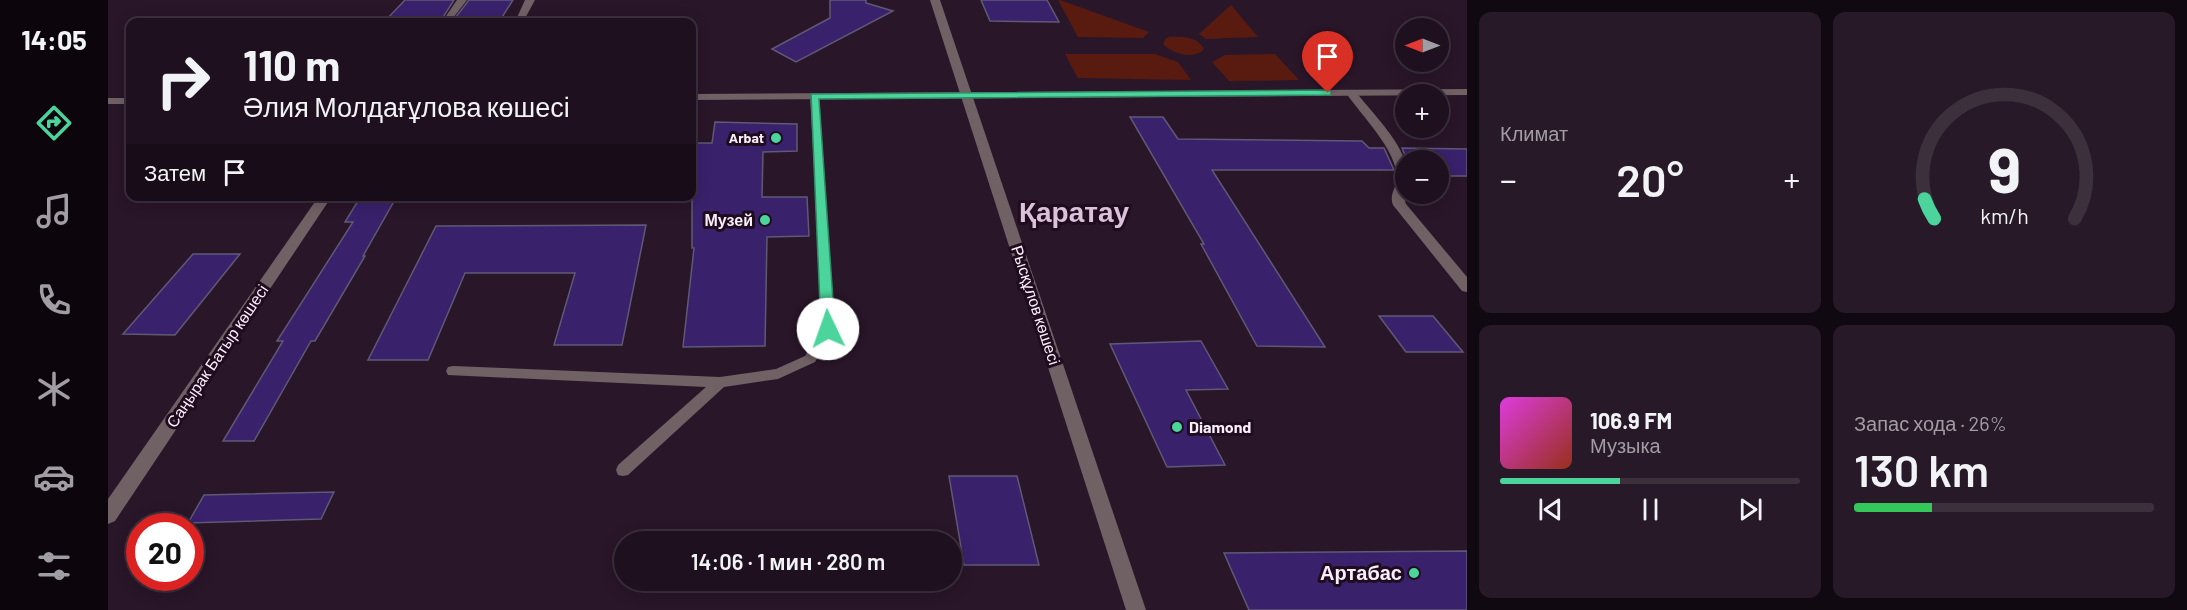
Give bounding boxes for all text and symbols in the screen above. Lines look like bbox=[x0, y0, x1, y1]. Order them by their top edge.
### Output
north arrow bbox=[1395, 18, 1449, 72]
map controls bbox=[1395, 18, 1449, 204]
text: 14:05 bbox=[21, 23, 87, 55]
pin bbox=[1302, 31, 1353, 93]
text: 110 m bbox=[243, 39, 340, 89]
icon: arrive bbox=[1311, 40, 1344, 73]
icon: right bbox=[144, 42, 222, 120]
button: + bbox=[1395, 84, 1449, 138]
text: Әлия Молдағұлова көшесі bbox=[243, 90, 570, 122]
icon: directions bbox=[33, 102, 75, 144]
text: Климат bbox=[1500, 121, 1568, 145]
place label: Arbat bbox=[729, 129, 764, 146]
marker: Arbat bbox=[769, 131, 783, 145]
text: 9 bbox=[1987, 131, 2021, 205]
button: − bbox=[1395, 150, 1449, 204]
text: 20° bbox=[1616, 152, 1684, 206]
icon: arrive bbox=[218, 156, 251, 189]
text: Затем bbox=[144, 159, 206, 185]
text: − bbox=[1500, 159, 1517, 199]
text: + bbox=[1784, 159, 1800, 199]
icon: music bbox=[33, 190, 75, 232]
district label: Қаратау bbox=[1019, 194, 1130, 228]
text: km/h bbox=[1980, 204, 2028, 229]
place label: Музей bbox=[705, 210, 753, 229]
marker: Музей bbox=[758, 213, 772, 227]
street label: Рысқұлов көшесі bbox=[1008, 243, 1065, 367]
icon: phone bbox=[33, 279, 75, 321]
street label: Саңырак Батыр көшесі bbox=[162, 281, 271, 431]
position arrow bbox=[796, 297, 860, 361]
icon: climate bbox=[33, 368, 75, 410]
text: 106.9 FM bbox=[1590, 407, 1672, 433]
text: Запас хода · 26% bbox=[1854, 411, 2007, 435]
place label: Diamond bbox=[1189, 417, 1251, 436]
marker: Diamond bbox=[1170, 420, 1184, 434]
text: Музыка bbox=[1590, 433, 1661, 457]
text: 130 km bbox=[1854, 442, 1989, 496]
icon: car bbox=[33, 456, 75, 498]
icon: previous bbox=[1534, 493, 1567, 526]
icon: pause bbox=[1634, 493, 1667, 526]
icon: next bbox=[1734, 493, 1767, 526]
speed limit sign: 20 bbox=[126, 513, 204, 591]
icon: filters bbox=[33, 545, 75, 587]
text: 14:06 · 1 мин · 280 m bbox=[691, 548, 885, 574]
place label: Артабас bbox=[1320, 560, 1402, 584]
marker: Артабас bbox=[1407, 566, 1421, 580]

